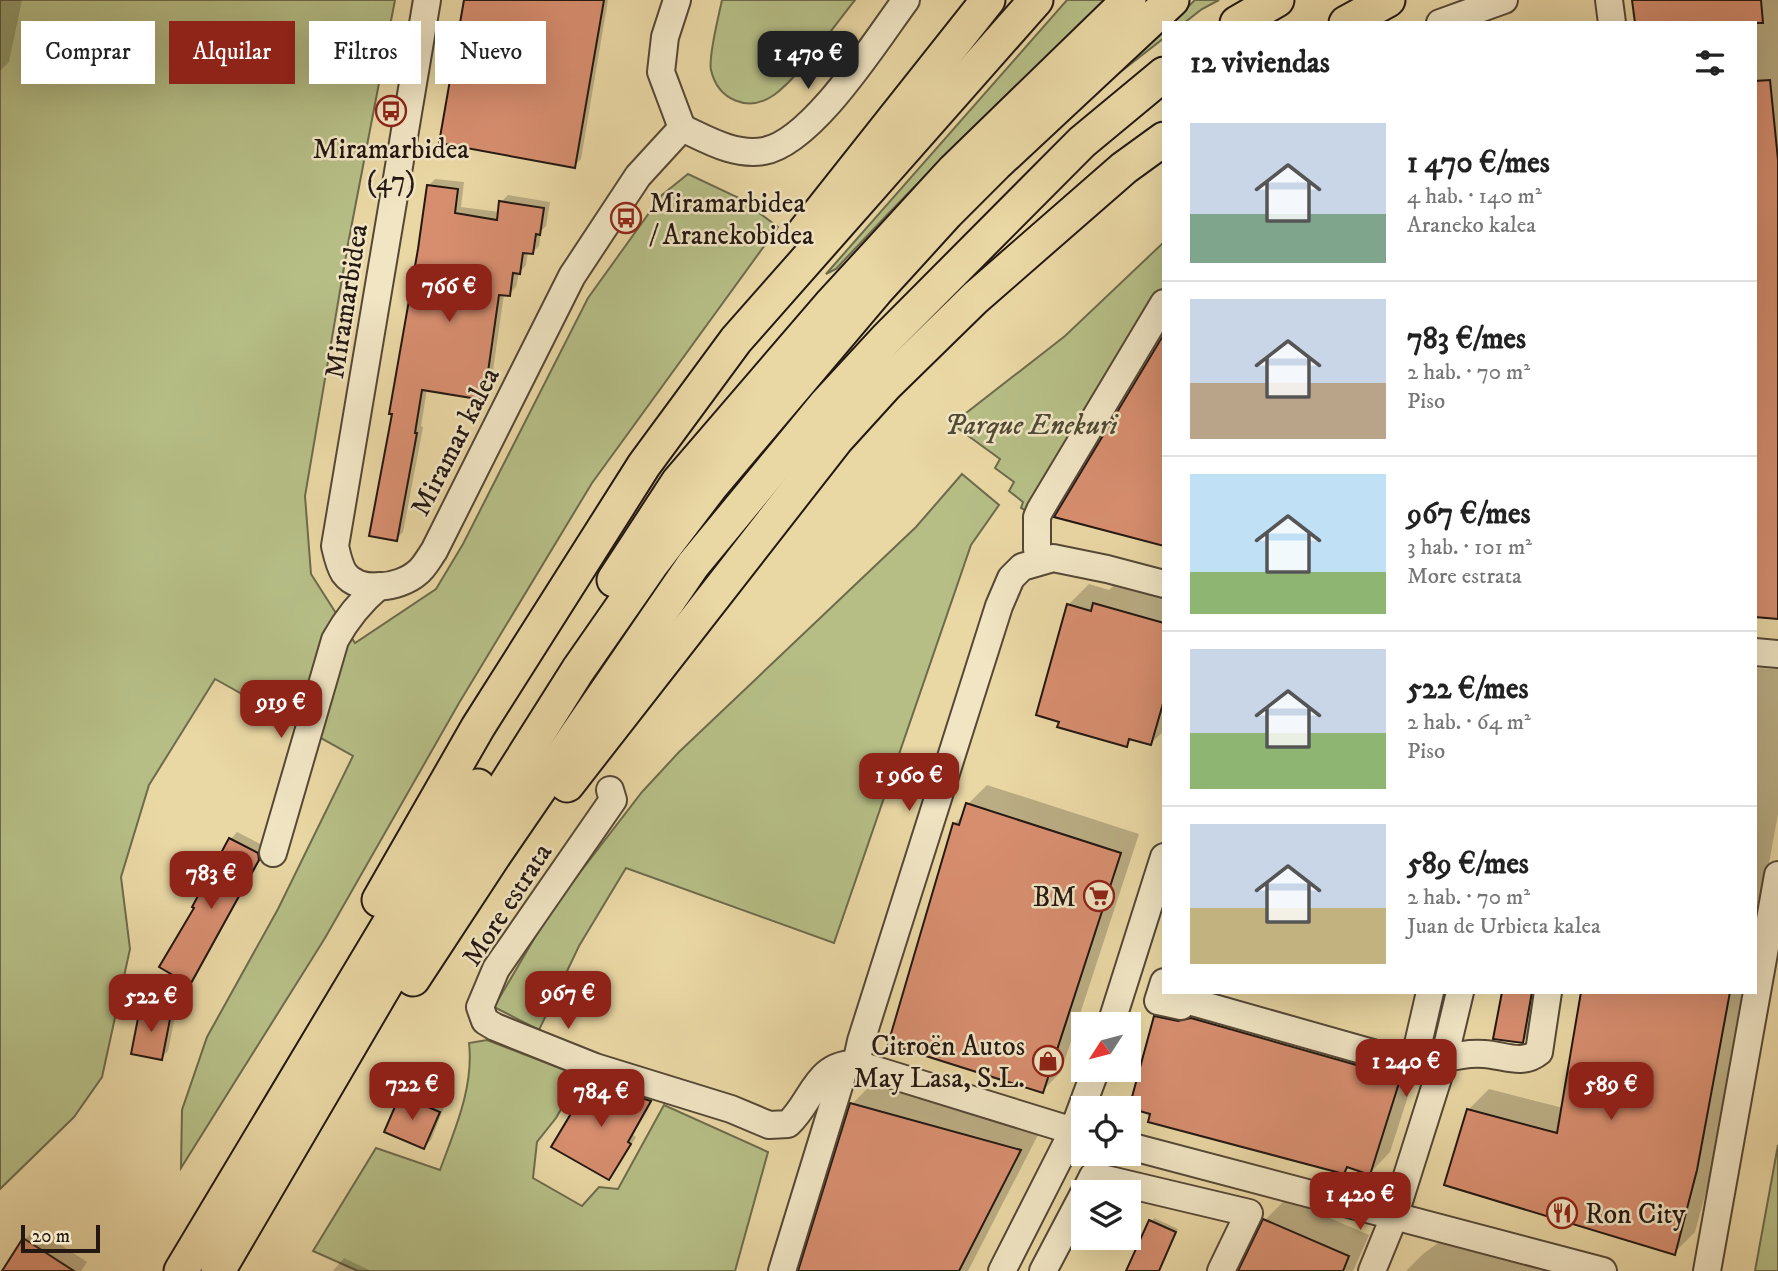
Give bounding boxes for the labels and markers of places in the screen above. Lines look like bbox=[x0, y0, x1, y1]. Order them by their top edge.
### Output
pin: 1 470 € bbox=[743, 32, 873, 91]
bus stop icon: Miramarbidea (47) bbox=[374, 94, 408, 128]
place label: Miramarbidea (47) bbox=[313, 132, 469, 199]
place label: Miramarbidea / Aranekobidea bbox=[649, 186, 814, 253]
bus stop icon: Miramarbidea / Aranekobidea bbox=[609, 201, 643, 235]
pin: 766 € bbox=[400, 264, 498, 324]
pin: 919 € bbox=[232, 680, 330, 740]
pin: 1 960 € bbox=[844, 754, 974, 813]
pin: 783 € bbox=[162, 852, 260, 911]
supermarket icon: BM bbox=[1082, 879, 1116, 913]
place label: BM bbox=[1033, 880, 1076, 915]
pin: 967 € bbox=[519, 972, 617, 1031]
pin: 522 € bbox=[102, 974, 200, 1034]
place label: Citroën Autos May Lasa, S.L. bbox=[853, 1029, 1025, 1096]
pin: 1 240 € bbox=[1341, 1040, 1471, 1099]
shop icon: Citroën Autos May Lasa, S.L. bbox=[1031, 1044, 1065, 1078]
pin: 722 € bbox=[363, 1062, 461, 1122]
pin: 589 € bbox=[1562, 1062, 1660, 1122]
pin: 784 € bbox=[552, 1070, 650, 1129]
pin: 1 420 € bbox=[1295, 1172, 1425, 1232]
restaurant icon: Ron City bbox=[1545, 1196, 1579, 1230]
place label: Ron City bbox=[1585, 1197, 1686, 1232]

